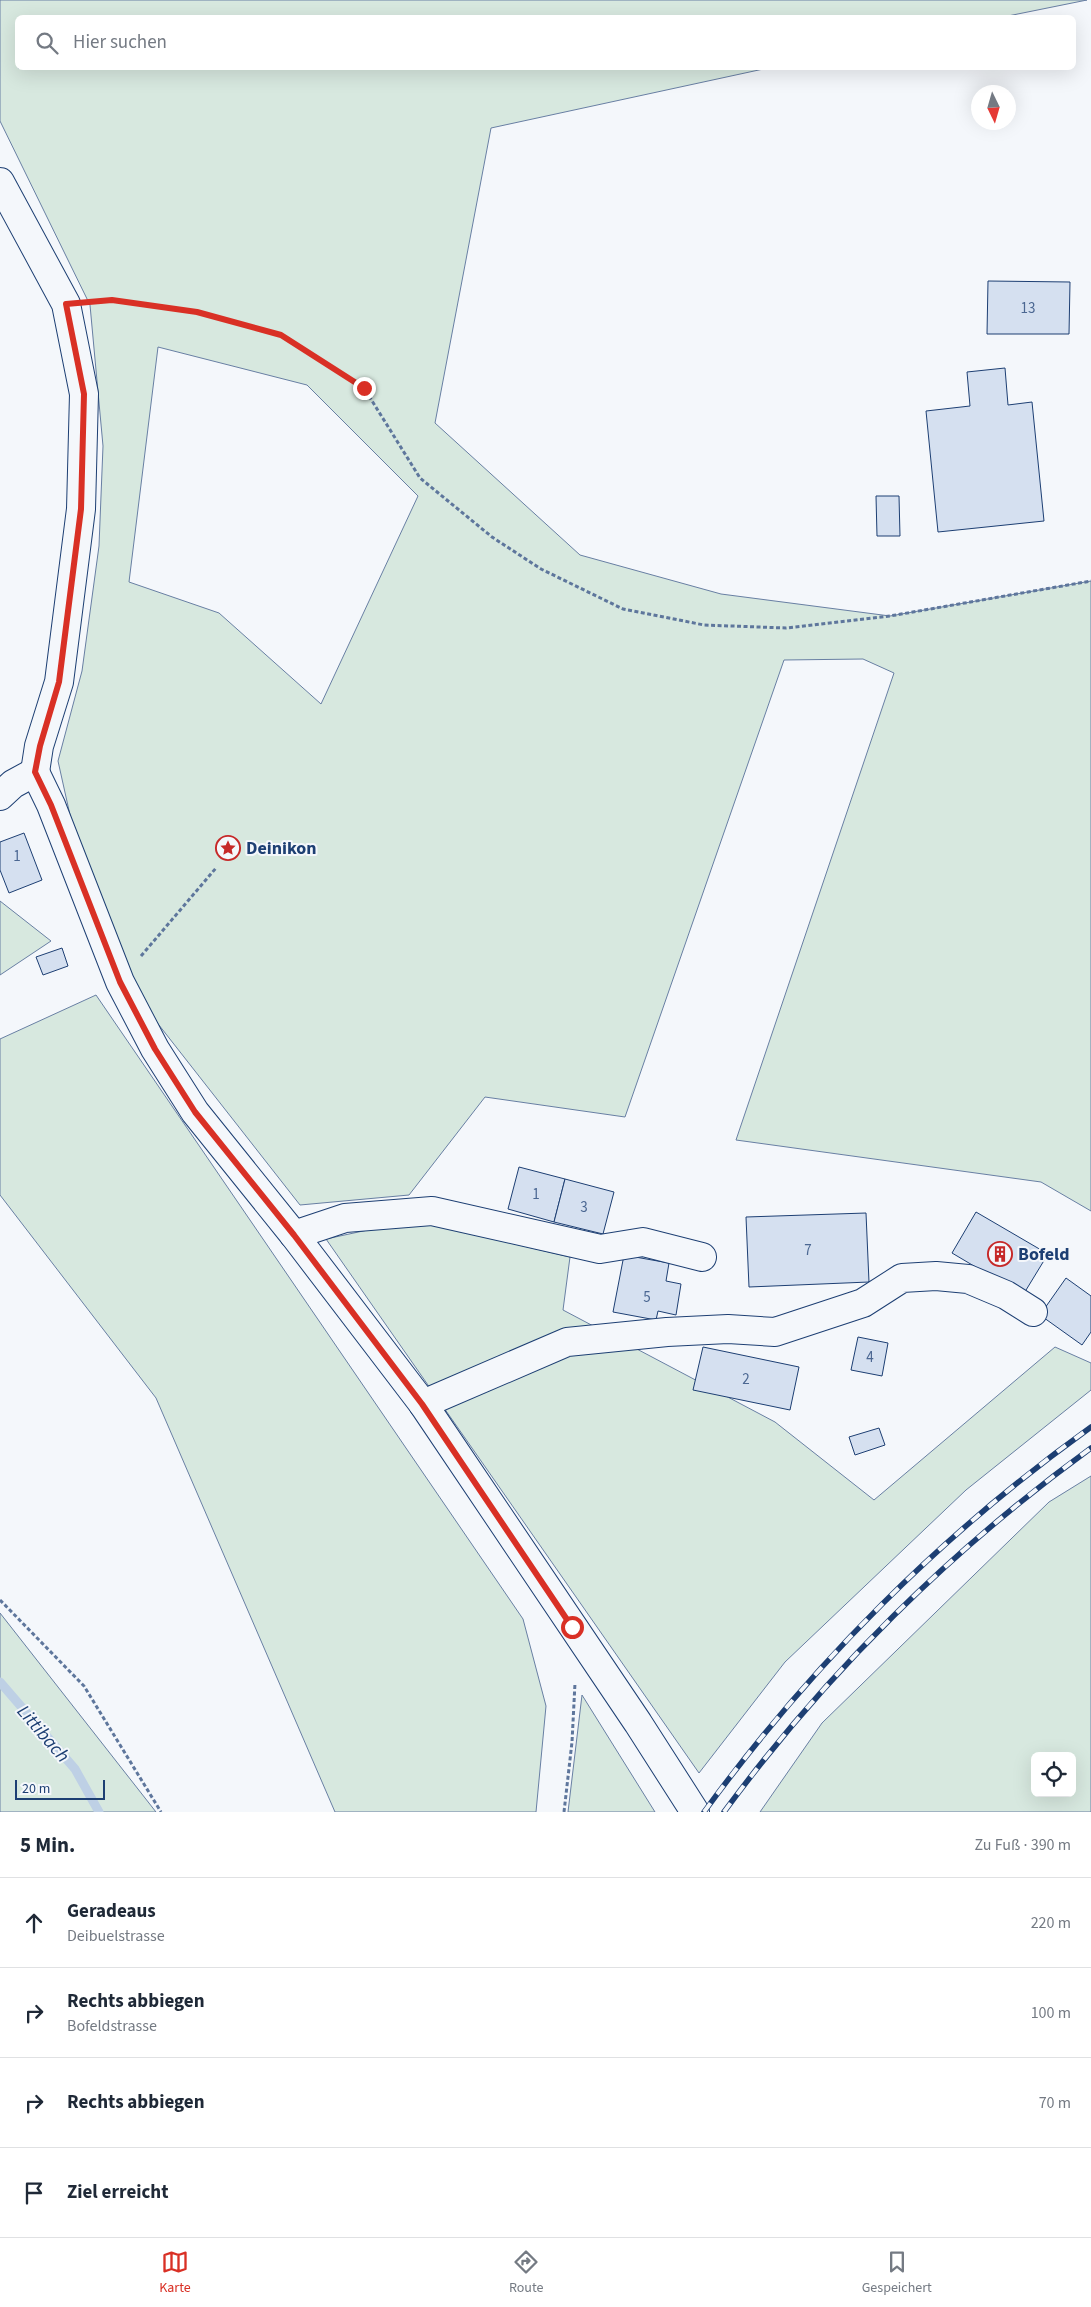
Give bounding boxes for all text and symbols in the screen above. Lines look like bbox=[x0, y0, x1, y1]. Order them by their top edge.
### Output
search box bbox=[15, 15, 1076, 70]
icon: search bbox=[33, 29, 61, 57]
text: Hier suchen bbox=[73, 29, 167, 56]
north arrow bbox=[971, 85, 1016, 130]
house number: 13 bbox=[1021, 298, 1035, 319]
route end bbox=[353, 377, 376, 400]
place icon: Deinikon bbox=[215, 835, 241, 861]
place label: Deinikon bbox=[246, 836, 317, 861]
house number: 1 bbox=[13, 846, 21, 867]
house number: 1 bbox=[532, 1184, 540, 1205]
house number: 3 bbox=[580, 1197, 588, 1218]
house number: 7 bbox=[804, 1240, 812, 1261]
building icon: Bofeld bbox=[987, 1241, 1013, 1267]
place label: Bofeld bbox=[1018, 1242, 1070, 1267]
house number: 5 bbox=[643, 1287, 651, 1308]
house number: 4 bbox=[866, 1347, 874, 1368]
house number: 2 bbox=[742, 1369, 750, 1390]
route start bbox=[561, 1616, 584, 1639]
water label: Littibach bbox=[10, 1699, 76, 1769]
map controls bbox=[1031, 1752, 1076, 1797]
button: locate bbox=[1031, 1752, 1076, 1797]
scale bar bbox=[15, 1777, 105, 1800]
text: 20 m bbox=[22, 1779, 50, 1799]
text: 5 Min. bbox=[20, 1830, 75, 1860]
text: Zu Fuß · 390 m bbox=[975, 1834, 1071, 1856]
text: Geradeaus bbox=[67, 1898, 156, 1925]
icon: ahead bbox=[20, 1909, 48, 1937]
text: 220 m bbox=[1031, 1912, 1071, 1934]
text: Deibuelstrasse bbox=[67, 1925, 165, 1947]
text: Rechts abbiegen bbox=[67, 1988, 205, 2015]
icon: right bbox=[20, 1999, 48, 2027]
text: 100 m bbox=[1031, 2002, 1071, 2024]
text: Bofeldstrasse bbox=[67, 2015, 157, 2037]
icon: right bbox=[20, 2089, 48, 2117]
text: Rechts abbiegen bbox=[67, 2089, 205, 2116]
text: 70 m bbox=[1039, 2092, 1071, 2114]
icon: arrive bbox=[20, 2179, 48, 2207]
text: Ziel erreicht bbox=[67, 2179, 168, 2206]
tab: Karte bbox=[159, 2248, 191, 2298]
tab: Route bbox=[509, 2248, 543, 2298]
tab: Gespeichert bbox=[862, 2248, 932, 2298]

